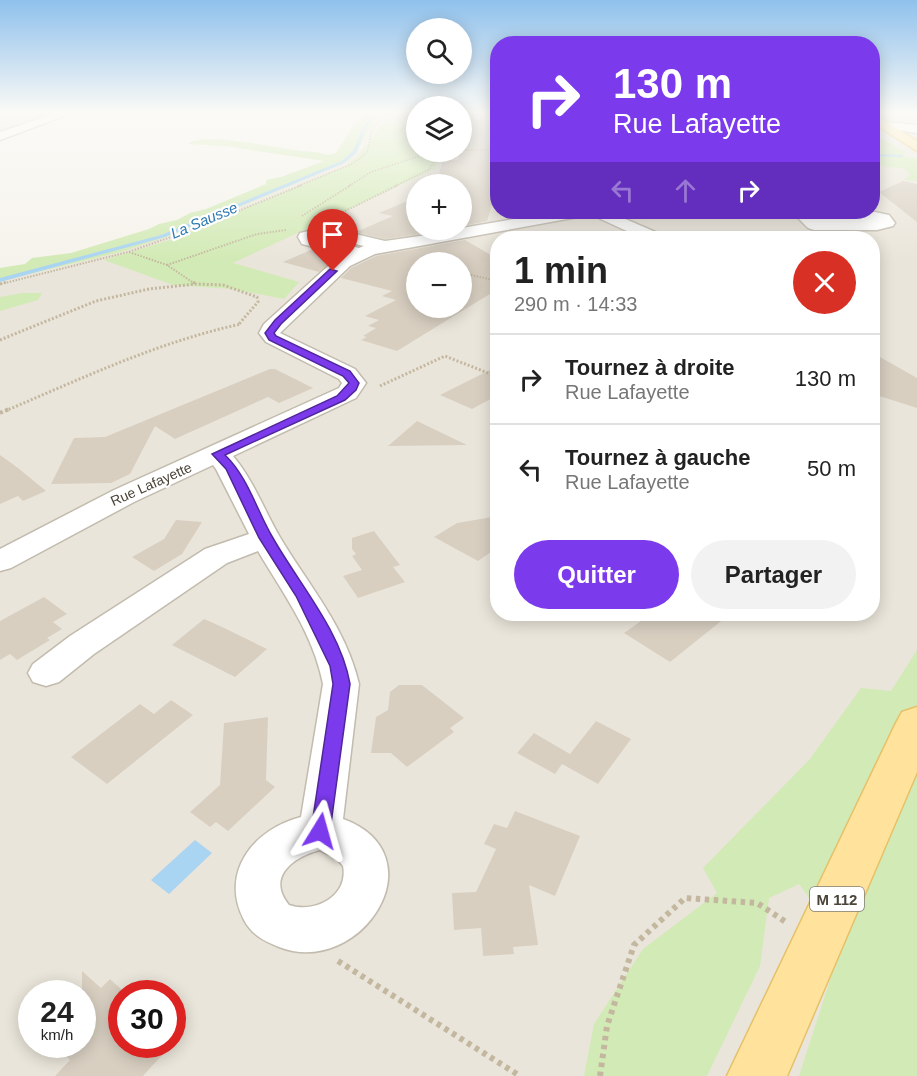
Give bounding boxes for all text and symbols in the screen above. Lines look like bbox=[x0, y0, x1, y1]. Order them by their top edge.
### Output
map controls bbox=[406, 18, 472, 318]
button: search bbox=[406, 18, 472, 84]
icon: right bbox=[514, 60, 592, 138]
text: 130 m bbox=[613, 60, 732, 107]
button: layers bbox=[406, 96, 472, 162]
text: Rue Lafayette bbox=[613, 109, 781, 139]
button: + bbox=[406, 174, 472, 240]
icon: left bbox=[606, 174, 639, 207]
icon: ahead bbox=[669, 174, 702, 207]
icon: right bbox=[732, 174, 765, 207]
water label: La Sausse bbox=[168, 198, 240, 242]
pin bbox=[307, 209, 358, 271]
icon: arrive bbox=[316, 218, 349, 251]
text: 1 min bbox=[514, 250, 608, 291]
button: close bbox=[793, 251, 856, 314]
button: − bbox=[406, 252, 472, 318]
text: 290 m · 14:33 bbox=[514, 293, 637, 315]
text: Tournez à droite bbox=[565, 355, 735, 380]
icon: right bbox=[514, 363, 547, 396]
text: 130 m bbox=[795, 366, 856, 391]
text: Rue Lafayette bbox=[565, 381, 690, 403]
text: Tournez à gauche bbox=[565, 445, 750, 470]
icon: left bbox=[514, 453, 547, 486]
text: 50 m bbox=[807, 456, 856, 481]
street label: Rue Lafayette bbox=[108, 459, 194, 509]
text: Rue Lafayette bbox=[565, 471, 690, 493]
button: Quitter bbox=[514, 540, 679, 609]
button: Partager bbox=[691, 540, 856, 609]
position arrow bbox=[288, 799, 352, 863]
road number: M 112 bbox=[810, 887, 864, 911]
speed limit sign: 30 bbox=[108, 980, 186, 1058]
text: 24 bbox=[40, 995, 74, 1028]
text: km/h bbox=[41, 1026, 73, 1043]

